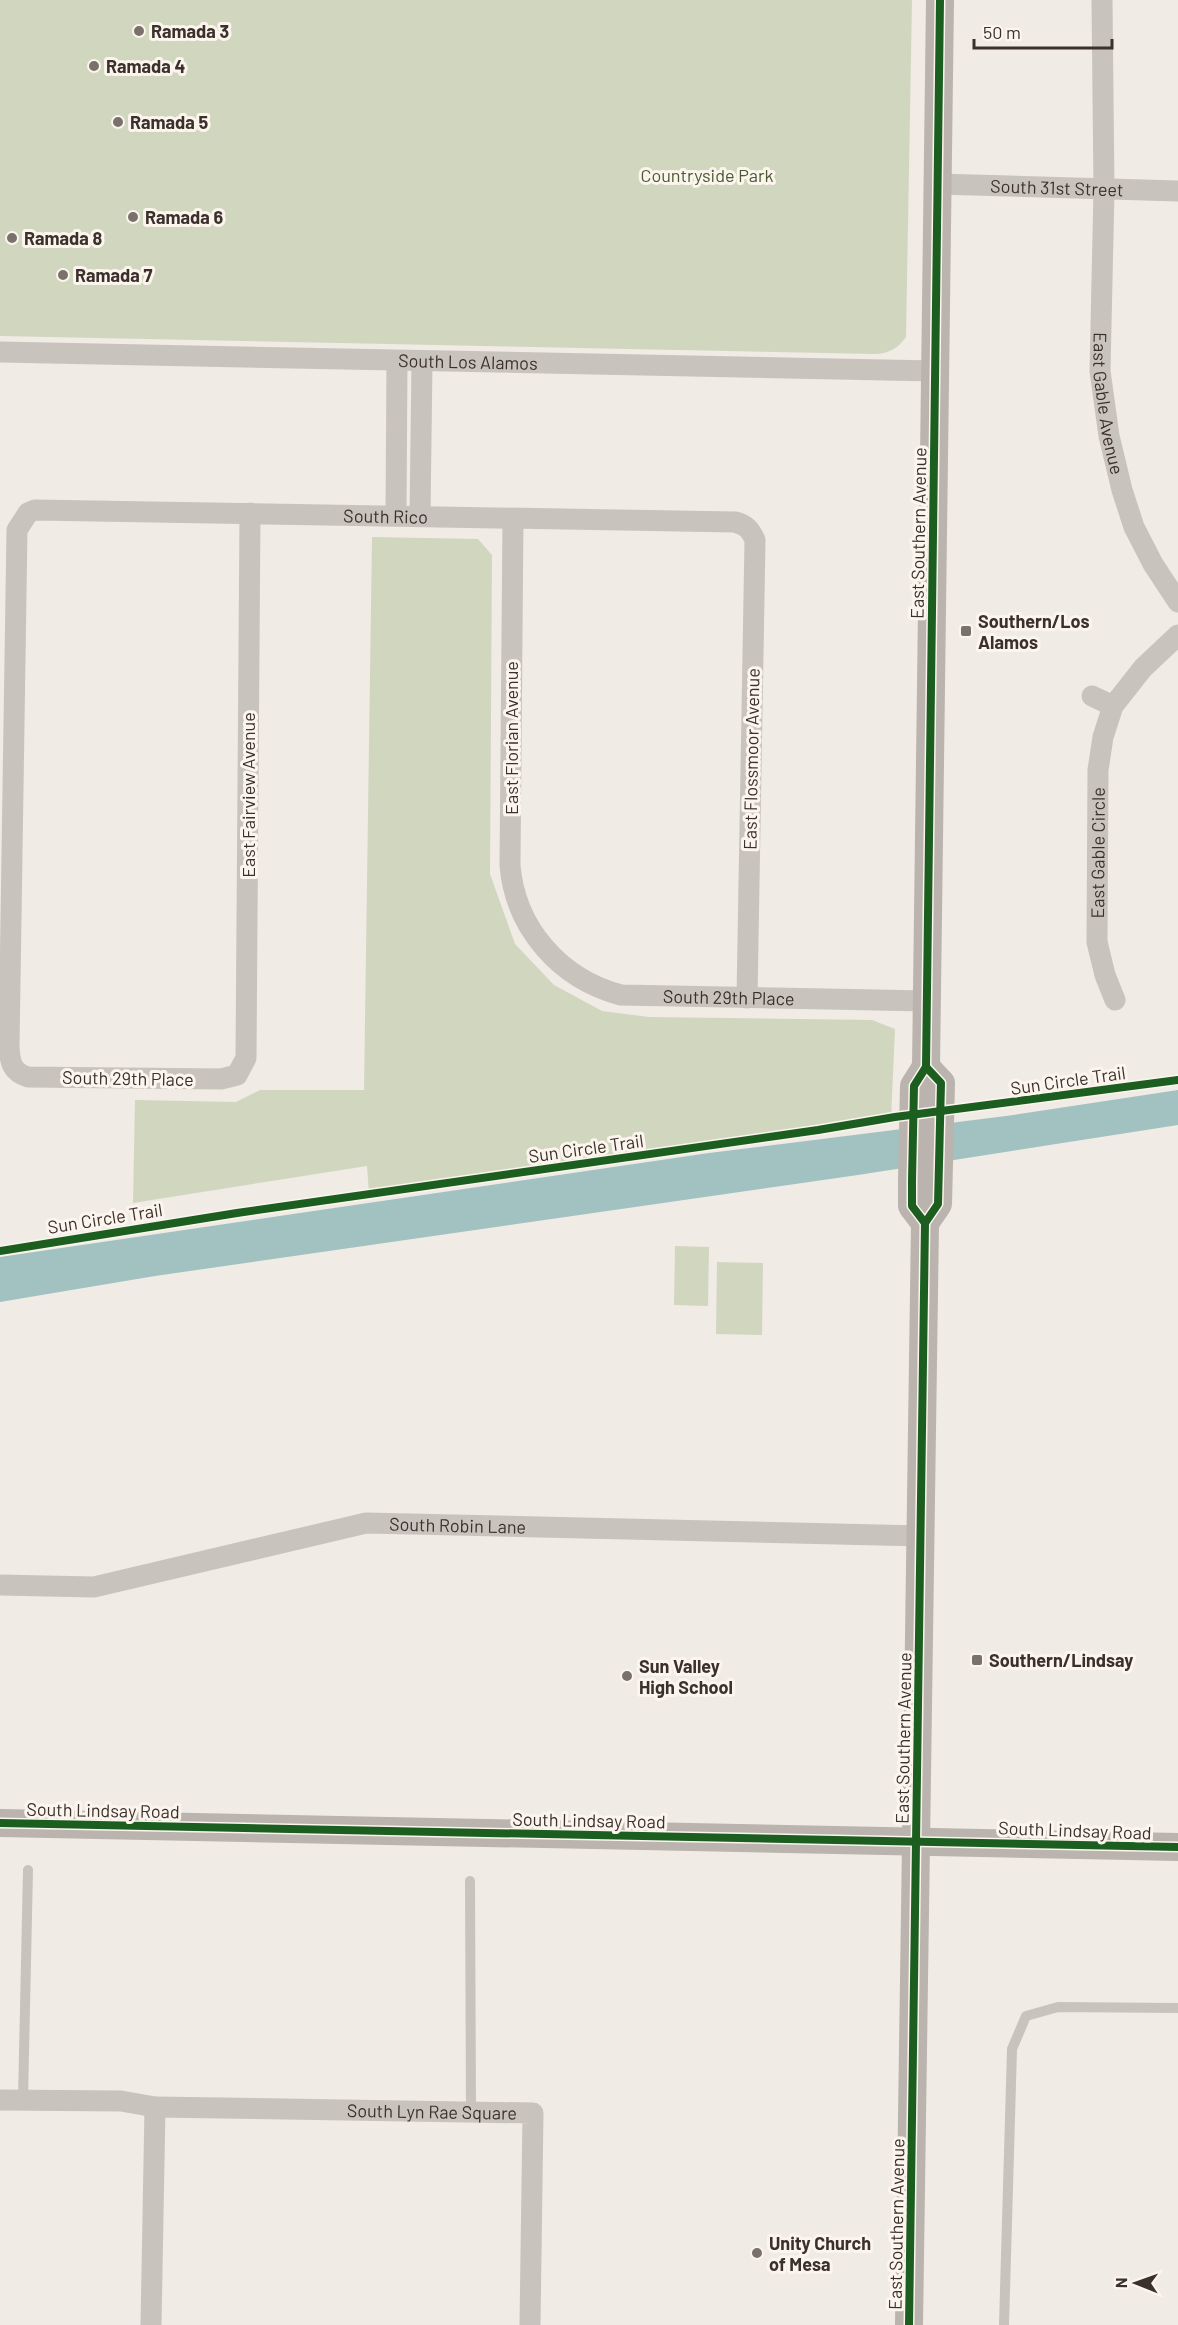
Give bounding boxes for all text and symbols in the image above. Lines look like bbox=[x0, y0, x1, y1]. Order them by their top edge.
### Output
scale bar bbox=[974, 12, 1112, 50]
place label: Ramada 3 bbox=[151, 20, 229, 42]
text: 50 m bbox=[983, 21, 1021, 43]
marker: Ramada 3 bbox=[132, 24, 146, 38]
place label: Ramada 4 bbox=[106, 55, 185, 77]
marker: Ramada 4 bbox=[87, 59, 101, 73]
place label: Ramada 5 bbox=[130, 111, 208, 133]
marker: Ramada 5 bbox=[111, 115, 125, 129]
park label: Countryside Park bbox=[640, 164, 774, 186]
street label: South 31st Street bbox=[990, 175, 1124, 200]
place label: Ramada 6 bbox=[145, 206, 223, 228]
marker: Ramada 6 bbox=[126, 210, 140, 224]
place label: Ramada 8 bbox=[24, 227, 102, 249]
marker: Ramada 8 bbox=[5, 231, 19, 245]
place label: Ramada 7 bbox=[75, 264, 152, 286]
marker: Ramada 7 bbox=[56, 268, 70, 282]
street label: East Gable Avenue bbox=[1089, 332, 1129, 477]
street label: South Los Alamos bbox=[398, 349, 538, 374]
street label: East Southern Avenue bbox=[906, 447, 930, 619]
street label: South Rico bbox=[343, 504, 428, 528]
place label: Southern/Los Alamos bbox=[978, 610, 1090, 653]
marker: Southern/Los Alamos bbox=[959, 624, 973, 638]
street label: East Florian Avenue bbox=[500, 661, 522, 815]
street label: East Flossmoor Avenue bbox=[738, 668, 764, 850]
street label: East Fairview Avenue bbox=[237, 712, 259, 878]
street label: East Gable Circle bbox=[1086, 787, 1109, 919]
street label: South 29th Place bbox=[663, 985, 795, 1009]
street label: Sun Circle Trail bbox=[1009, 1061, 1127, 1099]
street label: South 29th Place bbox=[62, 1066, 194, 1090]
street label: Sun Circle Trail bbox=[527, 1129, 645, 1167]
street label: Sun Circle Trail bbox=[46, 1198, 164, 1238]
street label: South Robin Lane bbox=[389, 1513, 526, 1538]
place label: Southern/Lindsay bbox=[989, 1649, 1133, 1671]
street label: East Southern Avenue bbox=[891, 1652, 915, 1824]
marker: Southern/Lindsay bbox=[970, 1653, 984, 1667]
place label: Sun Valley High School bbox=[639, 1655, 733, 1698]
marker: Sun Valley High School bbox=[620, 1669, 634, 1683]
street label: South Lindsay Road bbox=[26, 1798, 180, 1822]
street label: South Lindsay Road bbox=[512, 1808, 666, 1832]
street label: South Lindsay Road bbox=[998, 1816, 1152, 1844]
street label: South Lyn Rae Square bbox=[347, 2099, 517, 2124]
street label: East Southern Avenue bbox=[884, 2138, 908, 2310]
place label: Unity Church of Mesa bbox=[769, 2232, 871, 2275]
marker: Unity Church of Mesa bbox=[750, 2246, 764, 2260]
north arrow bbox=[1106, 2253, 1166, 2313]
text: N bbox=[1111, 2277, 1130, 2288]

